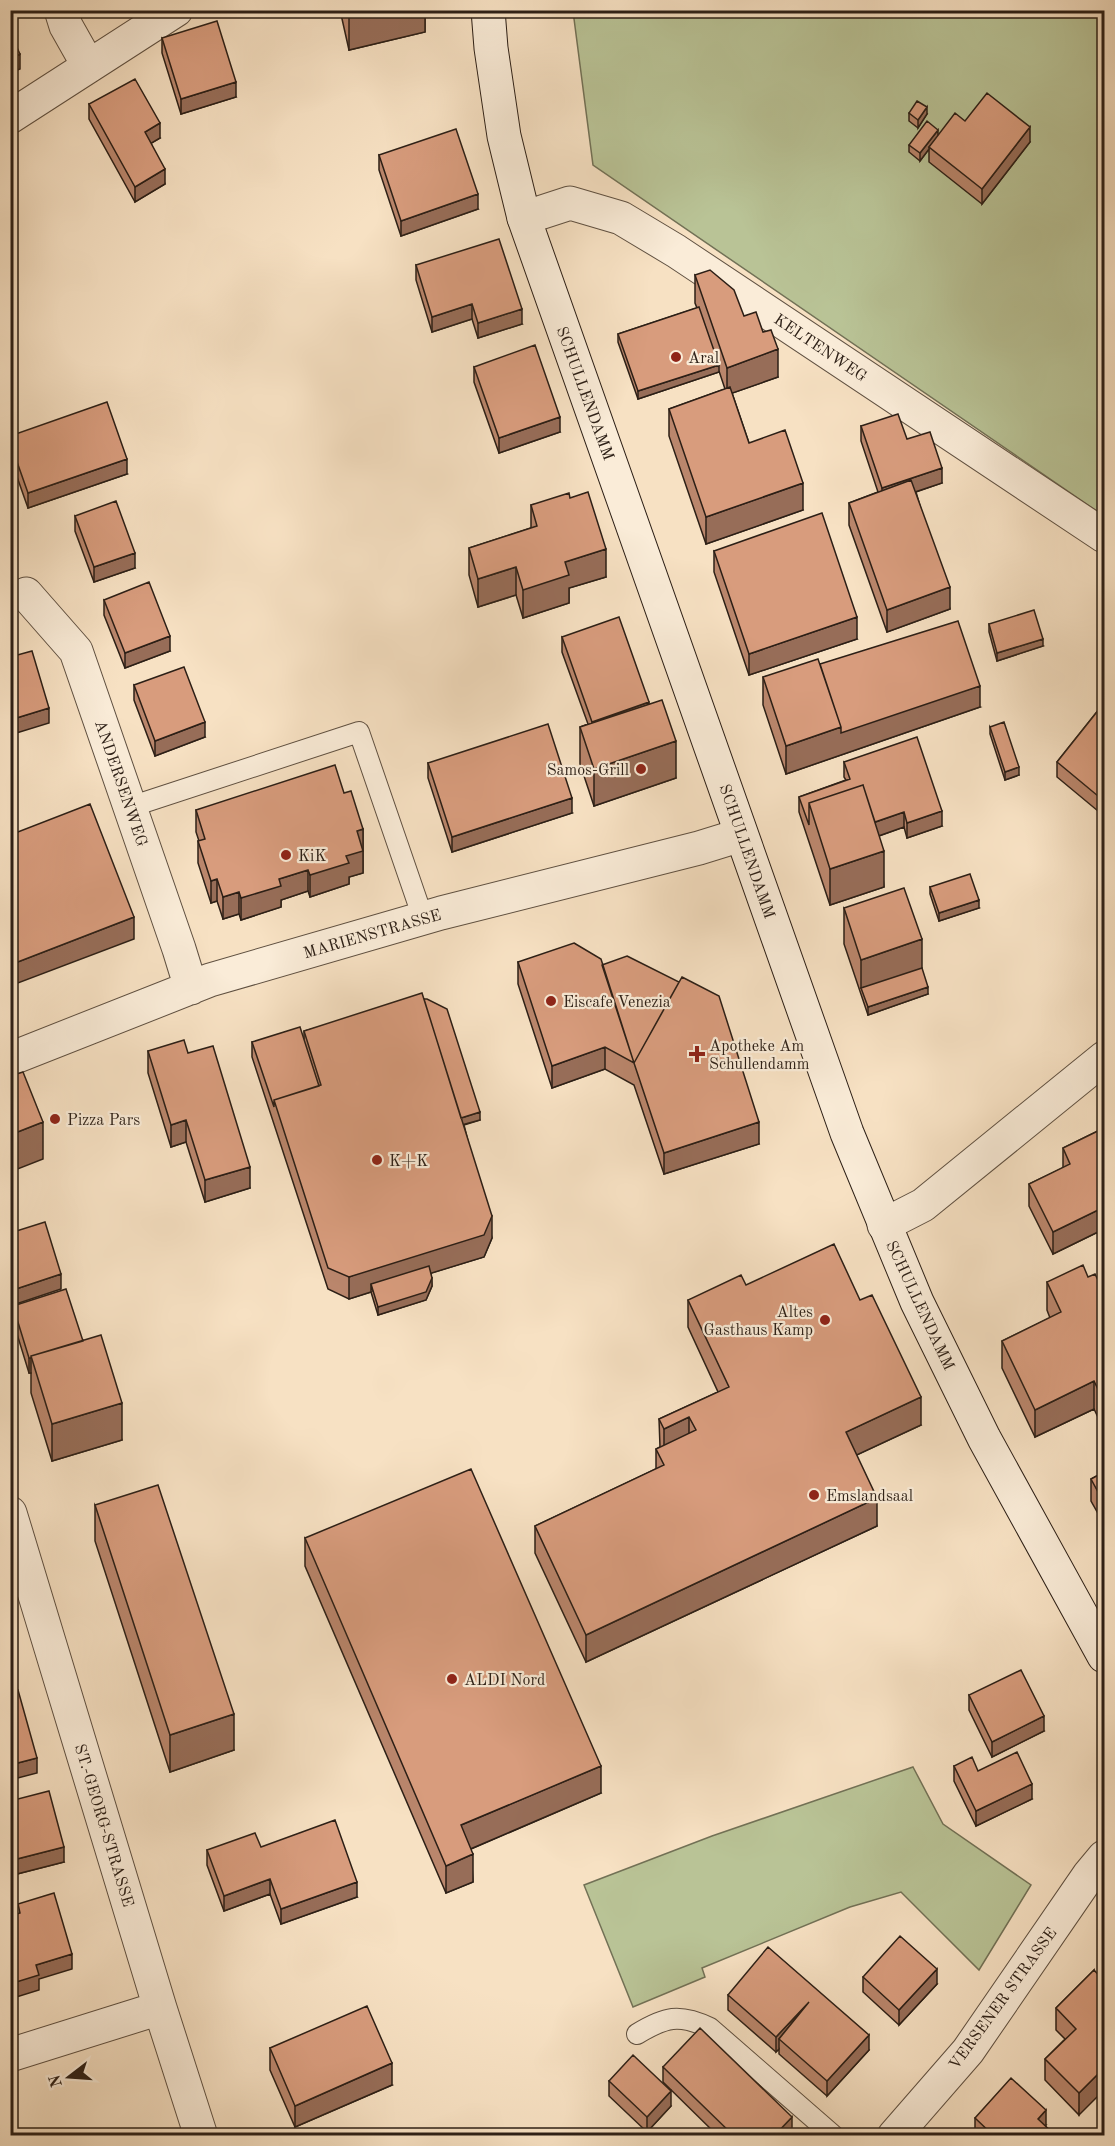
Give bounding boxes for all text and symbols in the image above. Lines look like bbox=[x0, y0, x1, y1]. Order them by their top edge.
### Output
street label: KELTENWEG bbox=[771, 312, 870, 386]
street label: SCHULLENDAMM bbox=[552, 325, 616, 463]
marker: Aral bbox=[669, 350, 683, 364]
place label: Aral bbox=[688, 351, 719, 367]
street label: ANDERSENWEG bbox=[91, 718, 149, 849]
marker: Samos-Grill bbox=[634, 762, 648, 776]
place label: Samos-Grill bbox=[547, 763, 629, 779]
street label: SCHULLENDAMM bbox=[716, 782, 777, 921]
marker: KiK bbox=[279, 848, 293, 862]
place label: KiK bbox=[298, 849, 327, 865]
street label: MARIENSTRASSE bbox=[302, 908, 443, 962]
marker: Eiscafe Venezia bbox=[544, 994, 558, 1008]
place label: Eiscafe Venezia bbox=[563, 995, 671, 1011]
place label: Apotheke Am Schullendamm bbox=[709, 1039, 810, 1073]
marker: Apotheke Am Schullendamm bbox=[690, 1047, 704, 1061]
marker: Pizza Pars bbox=[48, 1112, 62, 1126]
place label: Pizza Pars bbox=[67, 1113, 140, 1129]
marker: K+K bbox=[370, 1153, 384, 1167]
place label: K+K bbox=[389, 1154, 428, 1170]
street label: SCHULLENDAMM bbox=[882, 1239, 956, 1373]
place label: Altes Gasthaus Kamp bbox=[703, 1305, 813, 1339]
marker: Altes Gasthaus Kamp bbox=[818, 1313, 832, 1327]
marker: Emslandsaal bbox=[807, 1488, 821, 1502]
place label: Emslandsaal bbox=[826, 1489, 913, 1505]
marker: ALDI Nord bbox=[445, 1672, 459, 1686]
place label: ALDI Nord bbox=[464, 1673, 545, 1689]
street label: ST.-GEORG-STRASSE bbox=[71, 1742, 135, 1909]
street label: VERSENER STRASSE bbox=[947, 1925, 1060, 2073]
north arrow bbox=[39, 2047, 99, 2107]
text: N bbox=[47, 2072, 66, 2089]

